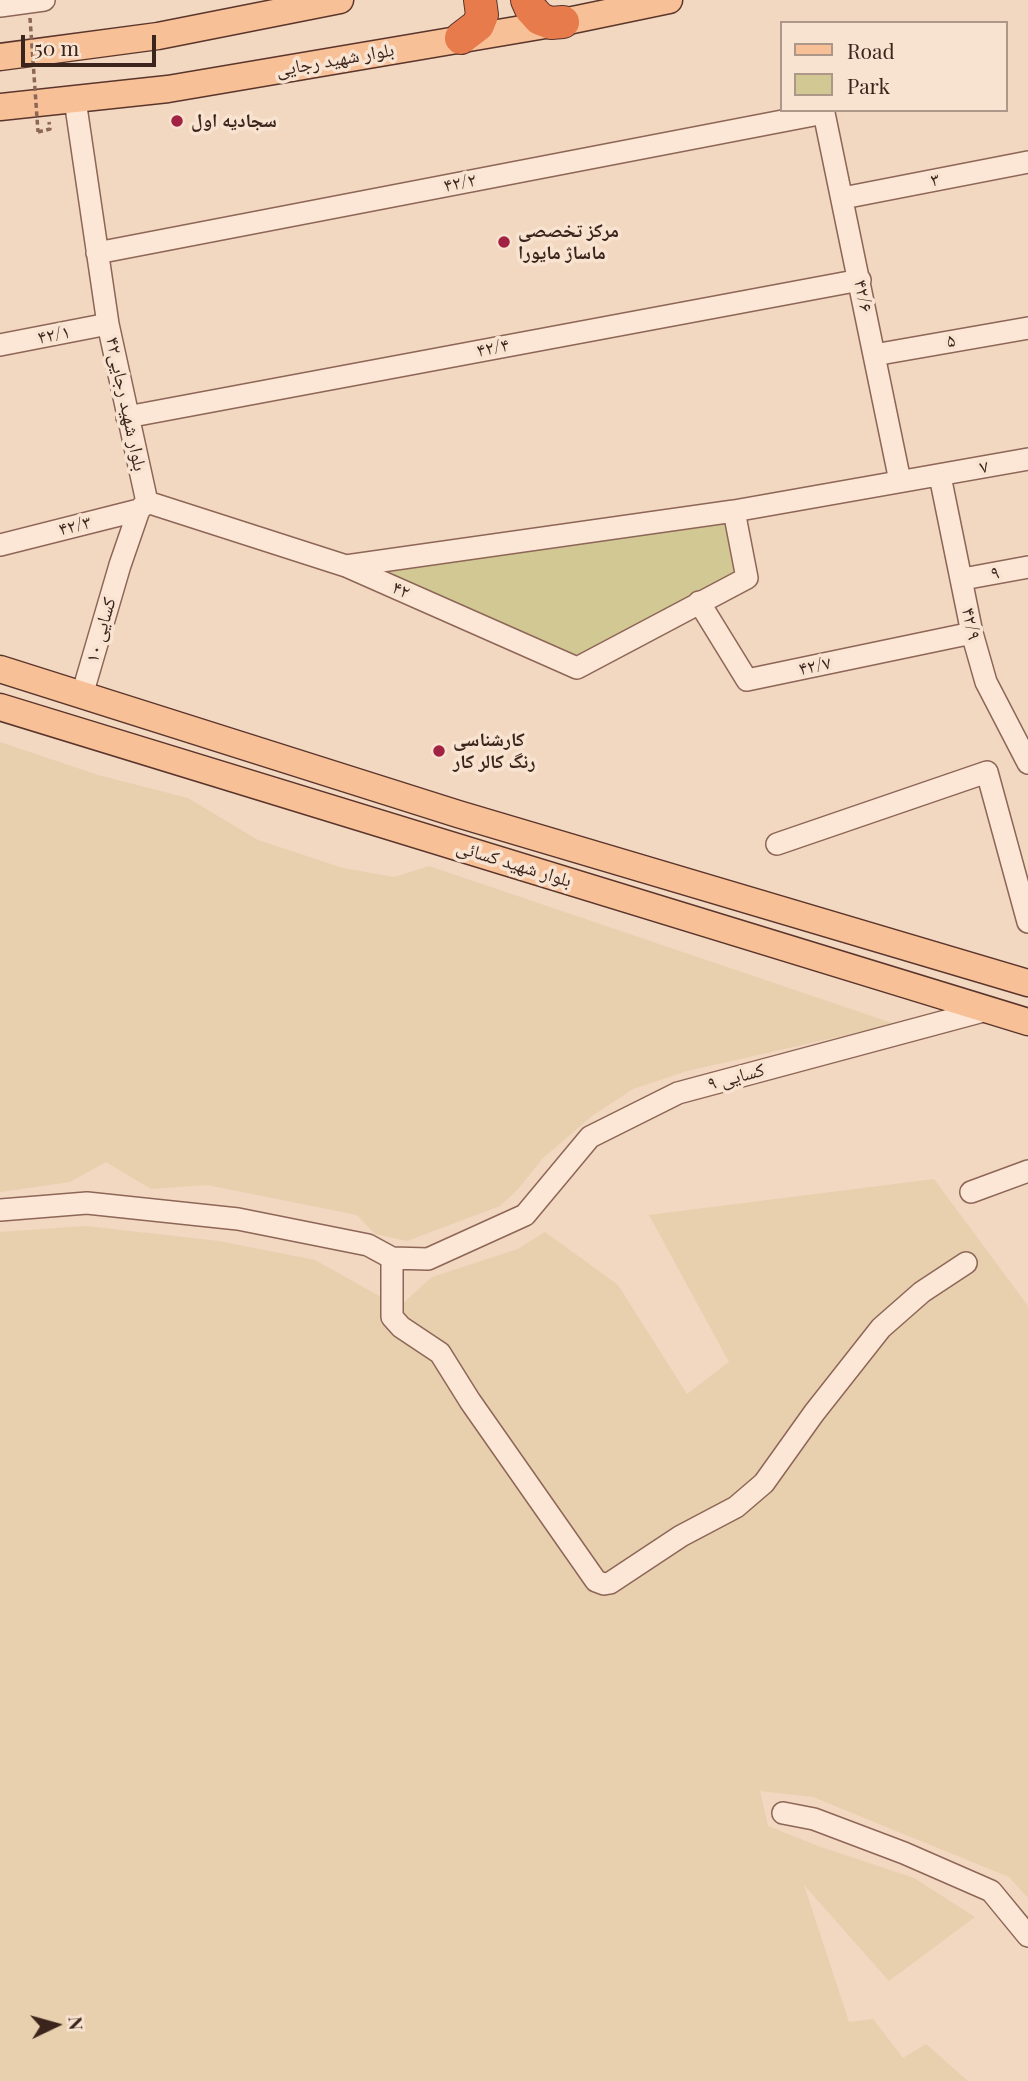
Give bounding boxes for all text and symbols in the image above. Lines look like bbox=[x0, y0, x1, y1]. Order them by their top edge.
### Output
scale bar bbox=[24, 21, 159, 65]
legend bbox=[780, 21, 1007, 112]
text: 50 m bbox=[34, 33, 79, 61]
text: Road bbox=[847, 36, 895, 64]
street label: بلوار شهید رجایی bbox=[274, 38, 396, 82]
text: Park bbox=[847, 71, 890, 99]
place label: سجادیه اول bbox=[191, 110, 277, 132]
marker: سجادیه اول bbox=[169, 113, 185, 129]
street label: ۳ bbox=[929, 168, 941, 192]
street label: ۴۲/۲ bbox=[442, 169, 478, 197]
place label: مرکز تخصصی ماساژ مایورا bbox=[518, 220, 619, 264]
marker: مرکز تخصصی ماساژ مایورا bbox=[496, 234, 512, 250]
street label: ۴۲/۶ bbox=[849, 278, 877, 314]
street label: ۴۲/۱ bbox=[36, 321, 72, 349]
street label: ۵ bbox=[945, 329, 957, 353]
street label: ۴۲/۴ bbox=[475, 334, 511, 362]
street label: بلوار شهید رجایی۴۲ bbox=[101, 335, 151, 473]
street label: ۷ bbox=[978, 455, 990, 479]
street label: ۴۲/۳ bbox=[56, 511, 94, 541]
street label: ۹ bbox=[989, 561, 1001, 585]
street label: ۴۲ bbox=[389, 576, 413, 604]
street label: ۱۰ کسایی bbox=[81, 595, 121, 665]
street label: ۴۲/۹ bbox=[956, 606, 986, 642]
street label: ۴۲/۷ bbox=[797, 651, 833, 681]
place label: کارشناسی رنگ کالر کار bbox=[453, 729, 535, 773]
marker: کارشناسی رنگ کالر کار bbox=[431, 743, 447, 759]
street label: بلوار شهید کسائی bbox=[454, 836, 574, 892]
street label: ۹ کسایی bbox=[705, 1058, 767, 1096]
north arrow bbox=[21, 1990, 91, 2060]
text: N bbox=[63, 2015, 90, 2031]

